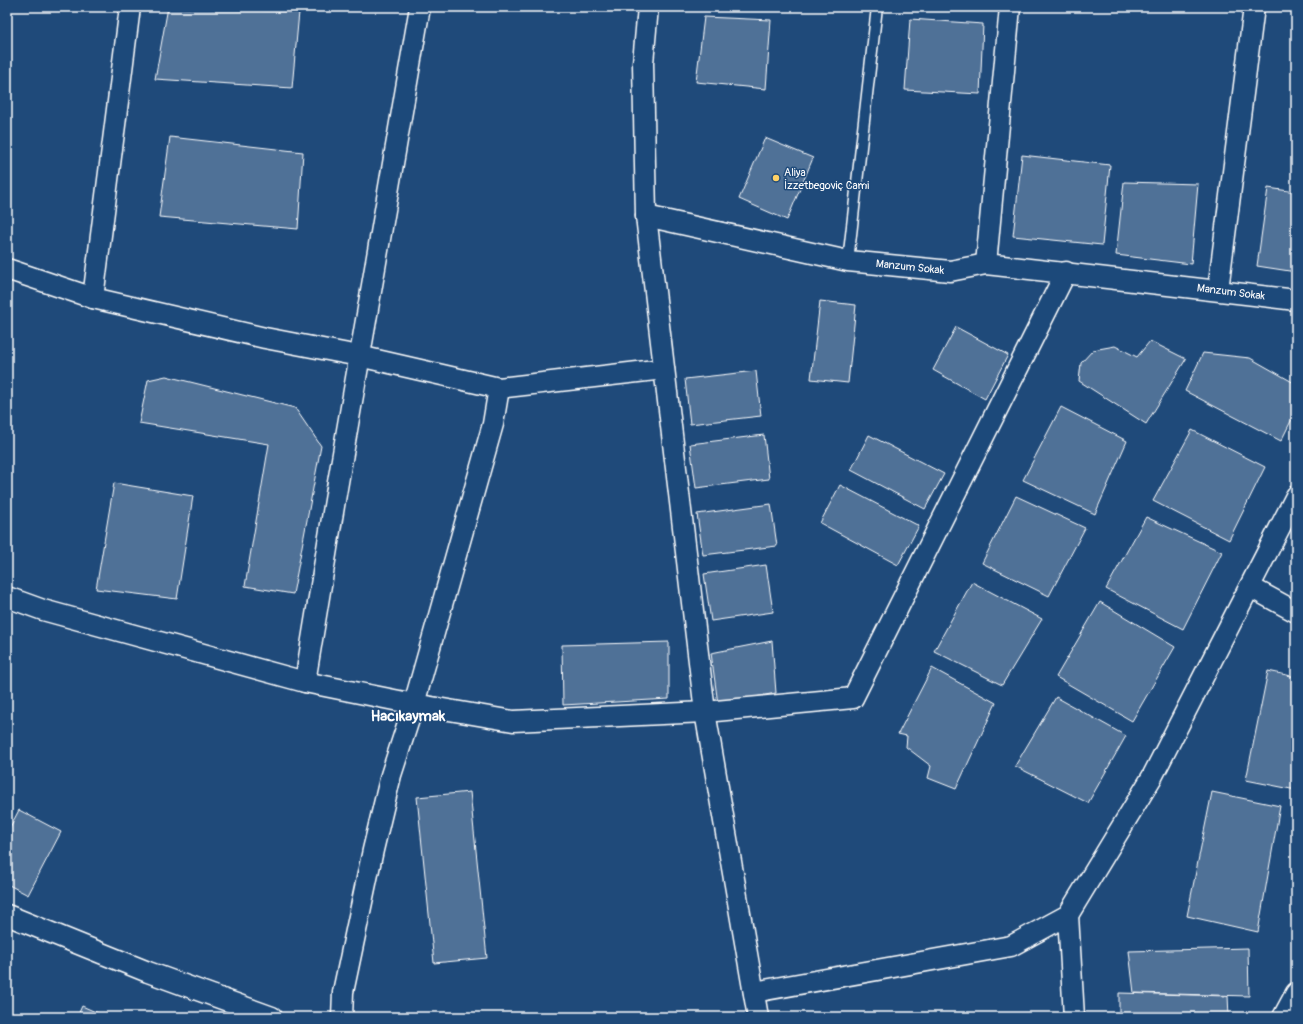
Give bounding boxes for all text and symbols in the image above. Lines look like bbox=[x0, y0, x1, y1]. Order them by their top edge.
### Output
place label: Aliya İzzetbegoviç Cami bbox=[784, 166, 869, 192]
marker: Aliya İzzetbegoviç Cami bbox=[771, 173, 781, 183]
street label: Manzum Sokak bbox=[875, 257, 945, 277]
street label: Manzum Sokak bbox=[1196, 281, 1266, 303]
district label: Hacıkaymak bbox=[371, 707, 446, 726]

